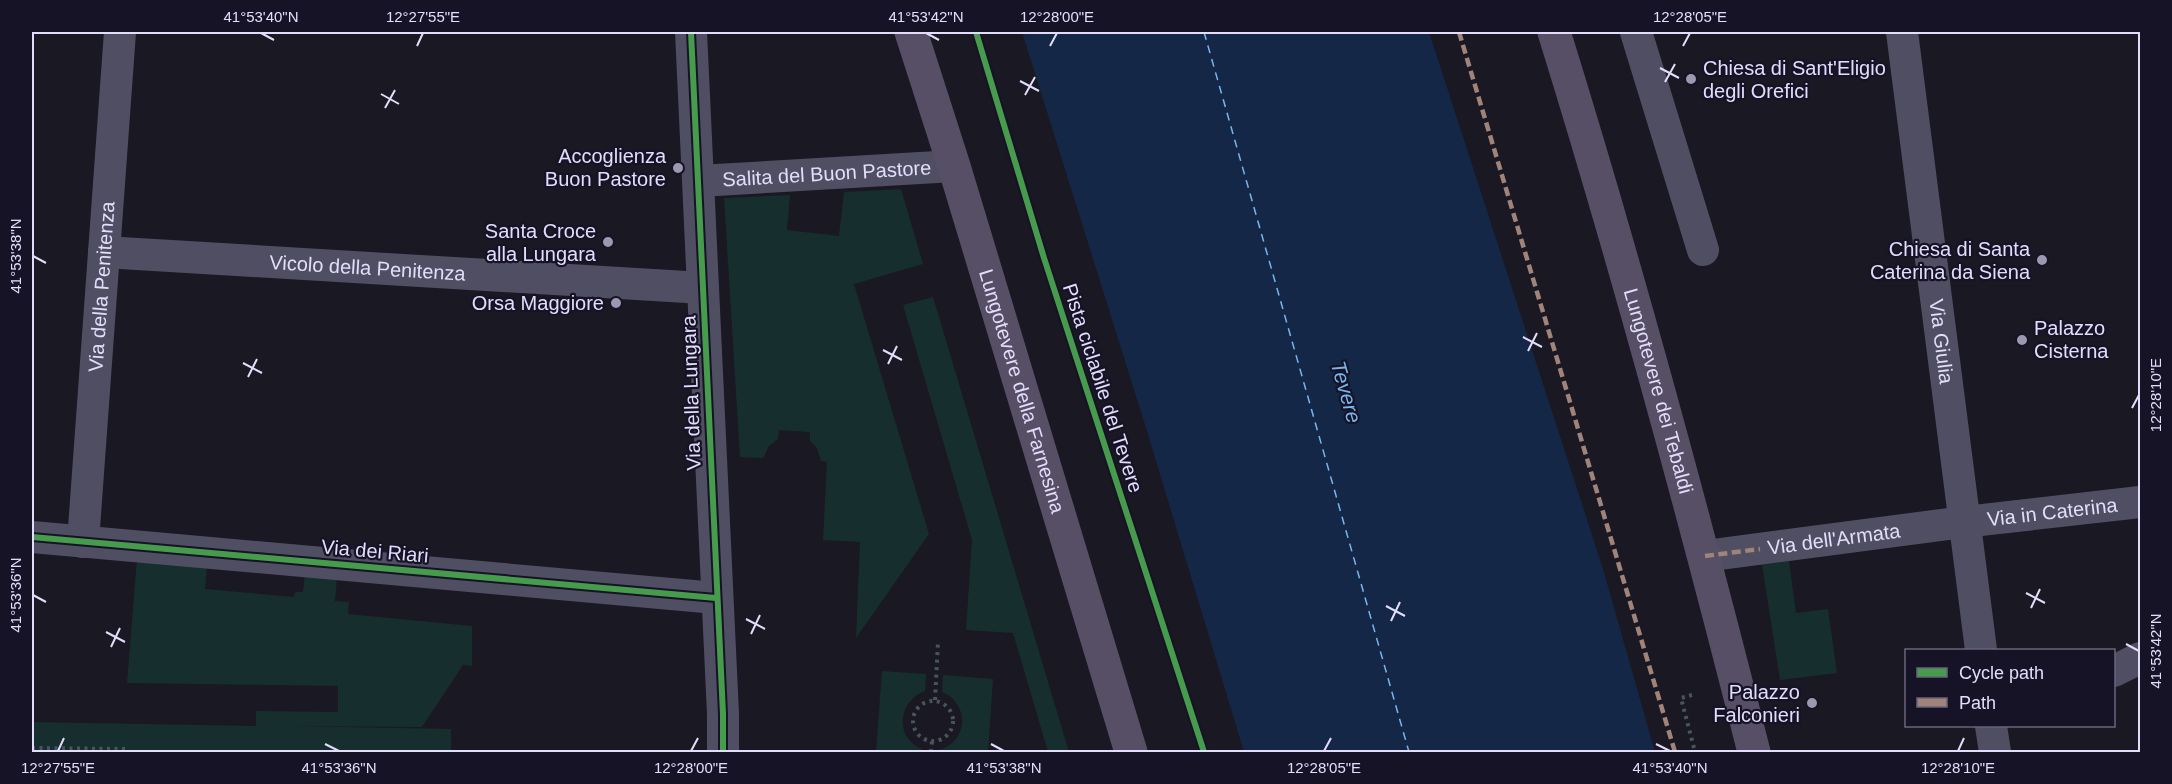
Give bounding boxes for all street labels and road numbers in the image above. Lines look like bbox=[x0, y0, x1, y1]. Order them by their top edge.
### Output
street label: Salita del Buon Pastore bbox=[722, 156, 932, 191]
street label: Via della Penitenza bbox=[84, 200, 119, 373]
street label: Vicolo della Penitenza bbox=[269, 251, 467, 285]
street label: Lungotevere della Farnesina bbox=[975, 267, 1069, 517]
street label: Pista ciclabile del Tevere bbox=[1059, 281, 1147, 495]
street label: Lungotevere dei Tebaldi bbox=[1620, 286, 1697, 496]
street label: Via Giulia bbox=[1925, 298, 1958, 386]
street label: Via della Lungara bbox=[677, 314, 705, 471]
street label: Via in Caterina bbox=[1986, 494, 2119, 530]
street label: Via dell'Armata bbox=[1766, 519, 1902, 559]
street label: Via dei Riari bbox=[321, 535, 429, 567]

